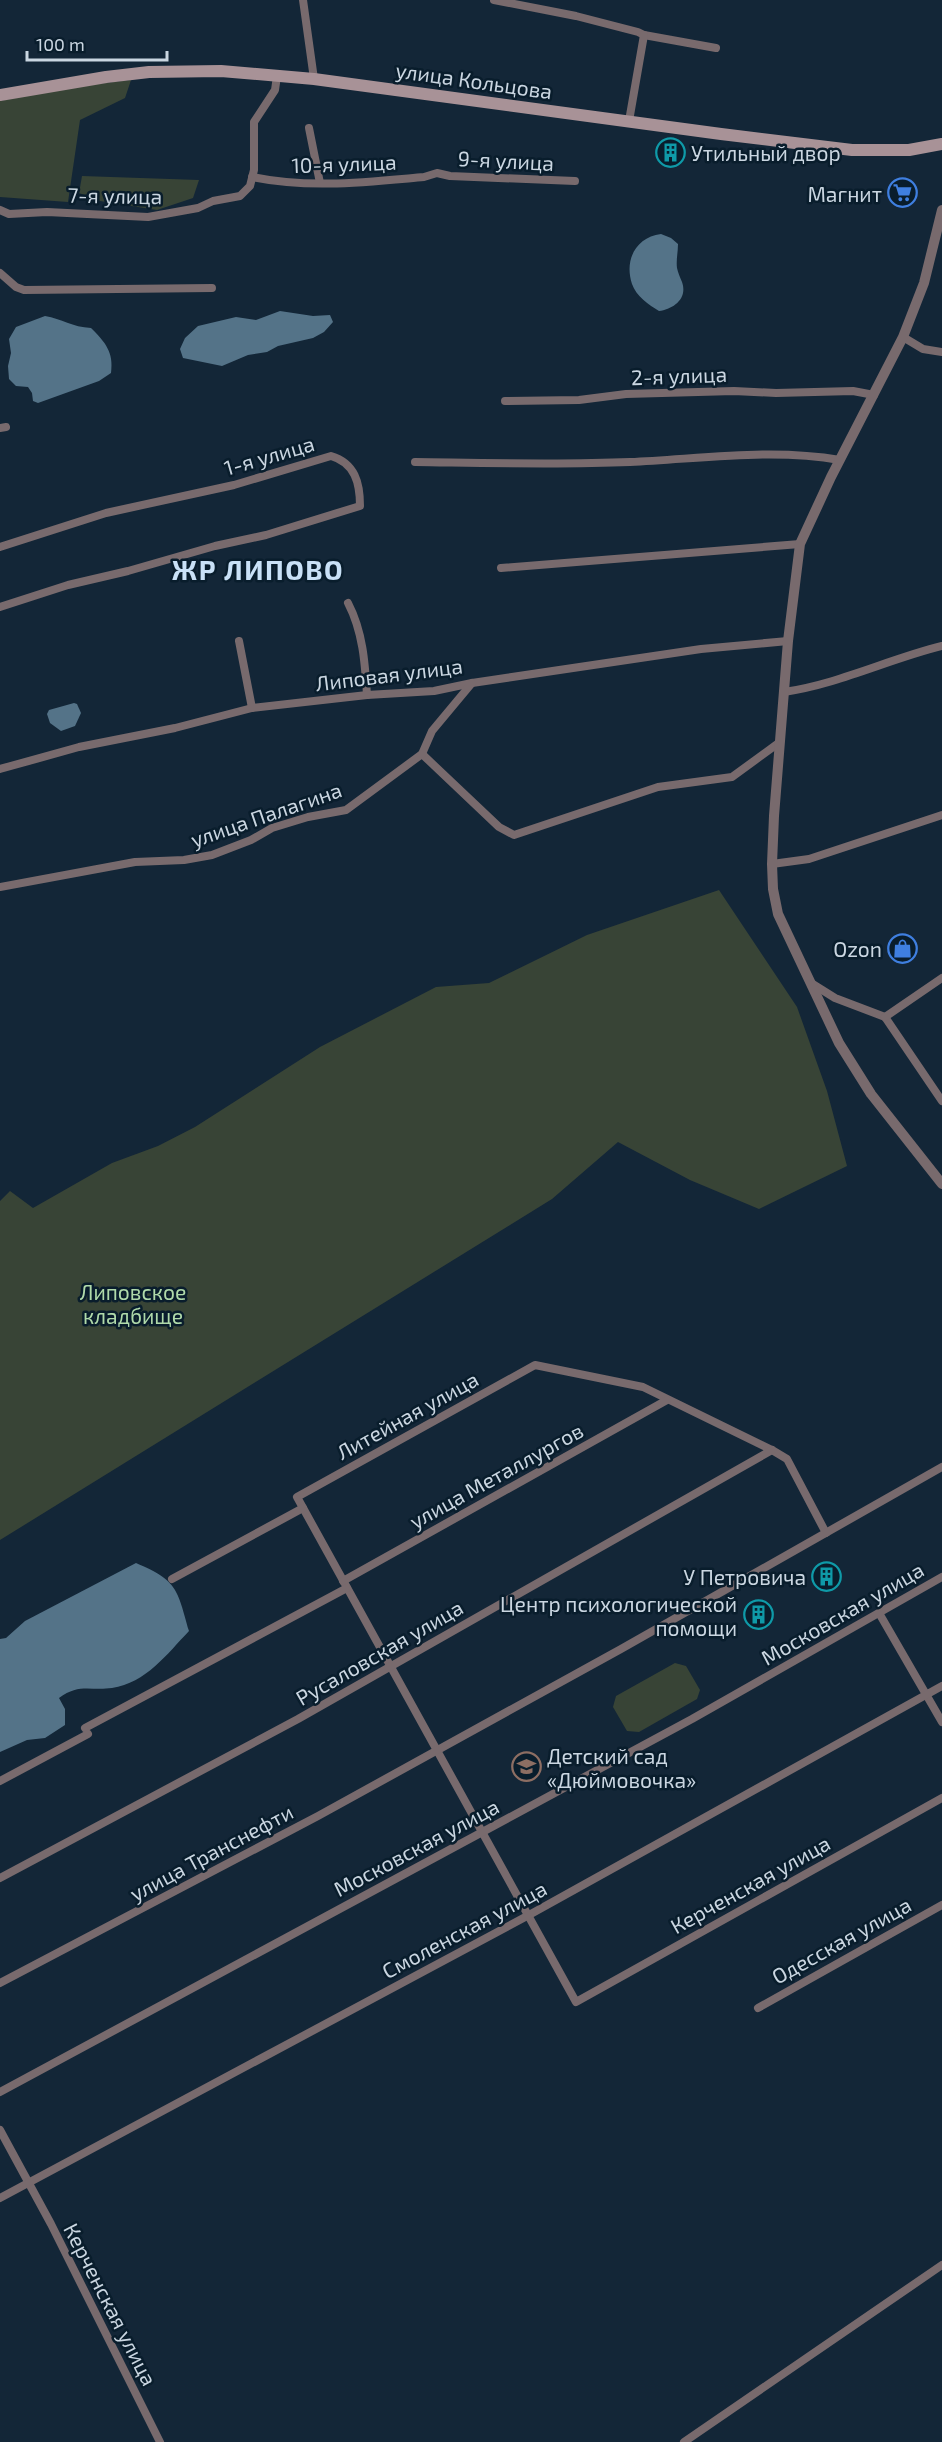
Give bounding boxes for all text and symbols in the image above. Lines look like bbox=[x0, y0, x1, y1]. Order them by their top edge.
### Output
scale bar bbox=[27, 24, 166, 62]
text: 100 m bbox=[36, 33, 85, 55]
street label: улица Кольцова bbox=[394, 57, 554, 104]
building icon: Утильный двор bbox=[654, 136, 686, 168]
place label: Утильный двор bbox=[691, 140, 841, 165]
street label: 9-я улица bbox=[457, 145, 555, 176]
street label: 10-я улица bbox=[291, 149, 397, 178]
supermarket icon: Магнит bbox=[887, 177, 919, 209]
place label: Магнит bbox=[807, 181, 882, 206]
street label: 7-я улица bbox=[68, 182, 162, 209]
street label: 2-я улица bbox=[631, 361, 727, 390]
street label: 1-я улица bbox=[221, 430, 317, 481]
district label: ЖР ЛИПОВО bbox=[172, 553, 344, 585]
street label: Липовая улица bbox=[314, 653, 464, 696]
street label: улица Палагина bbox=[187, 776, 345, 853]
shop icon: Ozon bbox=[887, 932, 919, 964]
place label: Ozon bbox=[833, 936, 882, 961]
park label: Липовское кладбище bbox=[80, 1279, 186, 1328]
street label: Литейная улица bbox=[332, 1366, 483, 1465]
street label: улица Металлургов bbox=[405, 1417, 588, 1534]
street label: Московская улица bbox=[756, 1556, 928, 1671]
building icon: У Петровича bbox=[811, 1560, 843, 1592]
place label: У Петровича bbox=[683, 1564, 806, 1589]
place label: Центр психологической помощи bbox=[500, 1591, 737, 1640]
street label: Русаловская улица bbox=[291, 1594, 467, 1711]
building icon: Центр психологической помощи bbox=[742, 1599, 774, 1631]
place label: Детский сад «Дюймовочка» bbox=[547, 1743, 696, 1792]
school or university icon: Детский сад «Дюймовочка» bbox=[510, 1751, 542, 1783]
street label: Московская улица bbox=[329, 1793, 503, 1902]
street label: улица Транснефти bbox=[125, 1798, 297, 1907]
street label: Керченская улица bbox=[666, 1830, 835, 1939]
street label: Смоленская улица bbox=[377, 1875, 551, 1984]
street label: Одесская улица bbox=[767, 1891, 916, 1989]
street label: Керченская улица bbox=[58, 2219, 163, 2390]

